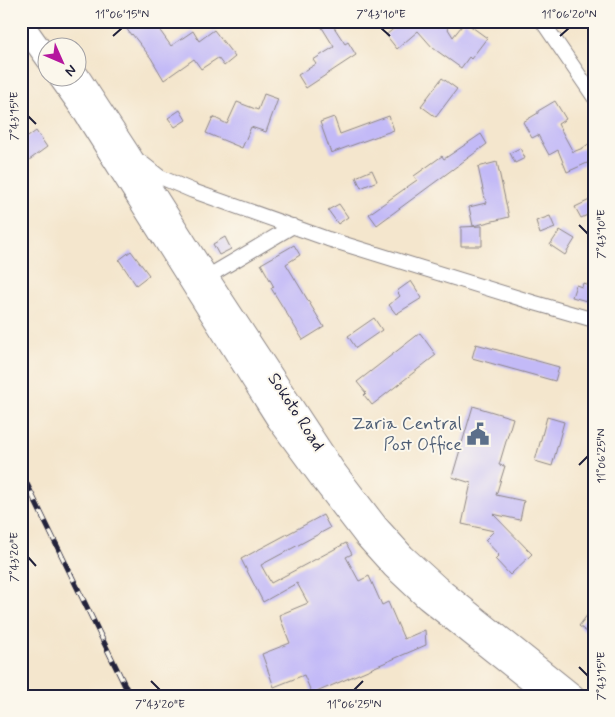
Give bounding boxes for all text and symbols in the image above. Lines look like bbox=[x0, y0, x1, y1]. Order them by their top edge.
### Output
text: 11°06'15"N bbox=[95, 7, 149, 23]
text: 7°43'10"E bbox=[356, 7, 406, 23]
text: 11°06'20"N bbox=[541, 7, 597, 23]
north arrow bbox=[38, 38, 88, 88]
text: N bbox=[61, 61, 80, 80]
text: 7°43'15"E bbox=[7, 91, 23, 141]
text: 7°43'10"E bbox=[594, 209, 610, 259]
street label: Sokoto Road bbox=[262, 368, 330, 456]
place label: Zaria Central Post Office bbox=[352, 412, 462, 457]
public building icon: Zaria Central Post Office bbox=[465, 421, 491, 447]
text: 11°06'25"N bbox=[594, 428, 610, 484]
text: 7°43'20"E bbox=[7, 532, 23, 582]
text: 7°43'15"E bbox=[594, 651, 610, 701]
text: 7°43'20"E bbox=[135, 697, 185, 713]
text: 11°06'25"N bbox=[326, 697, 382, 713]

